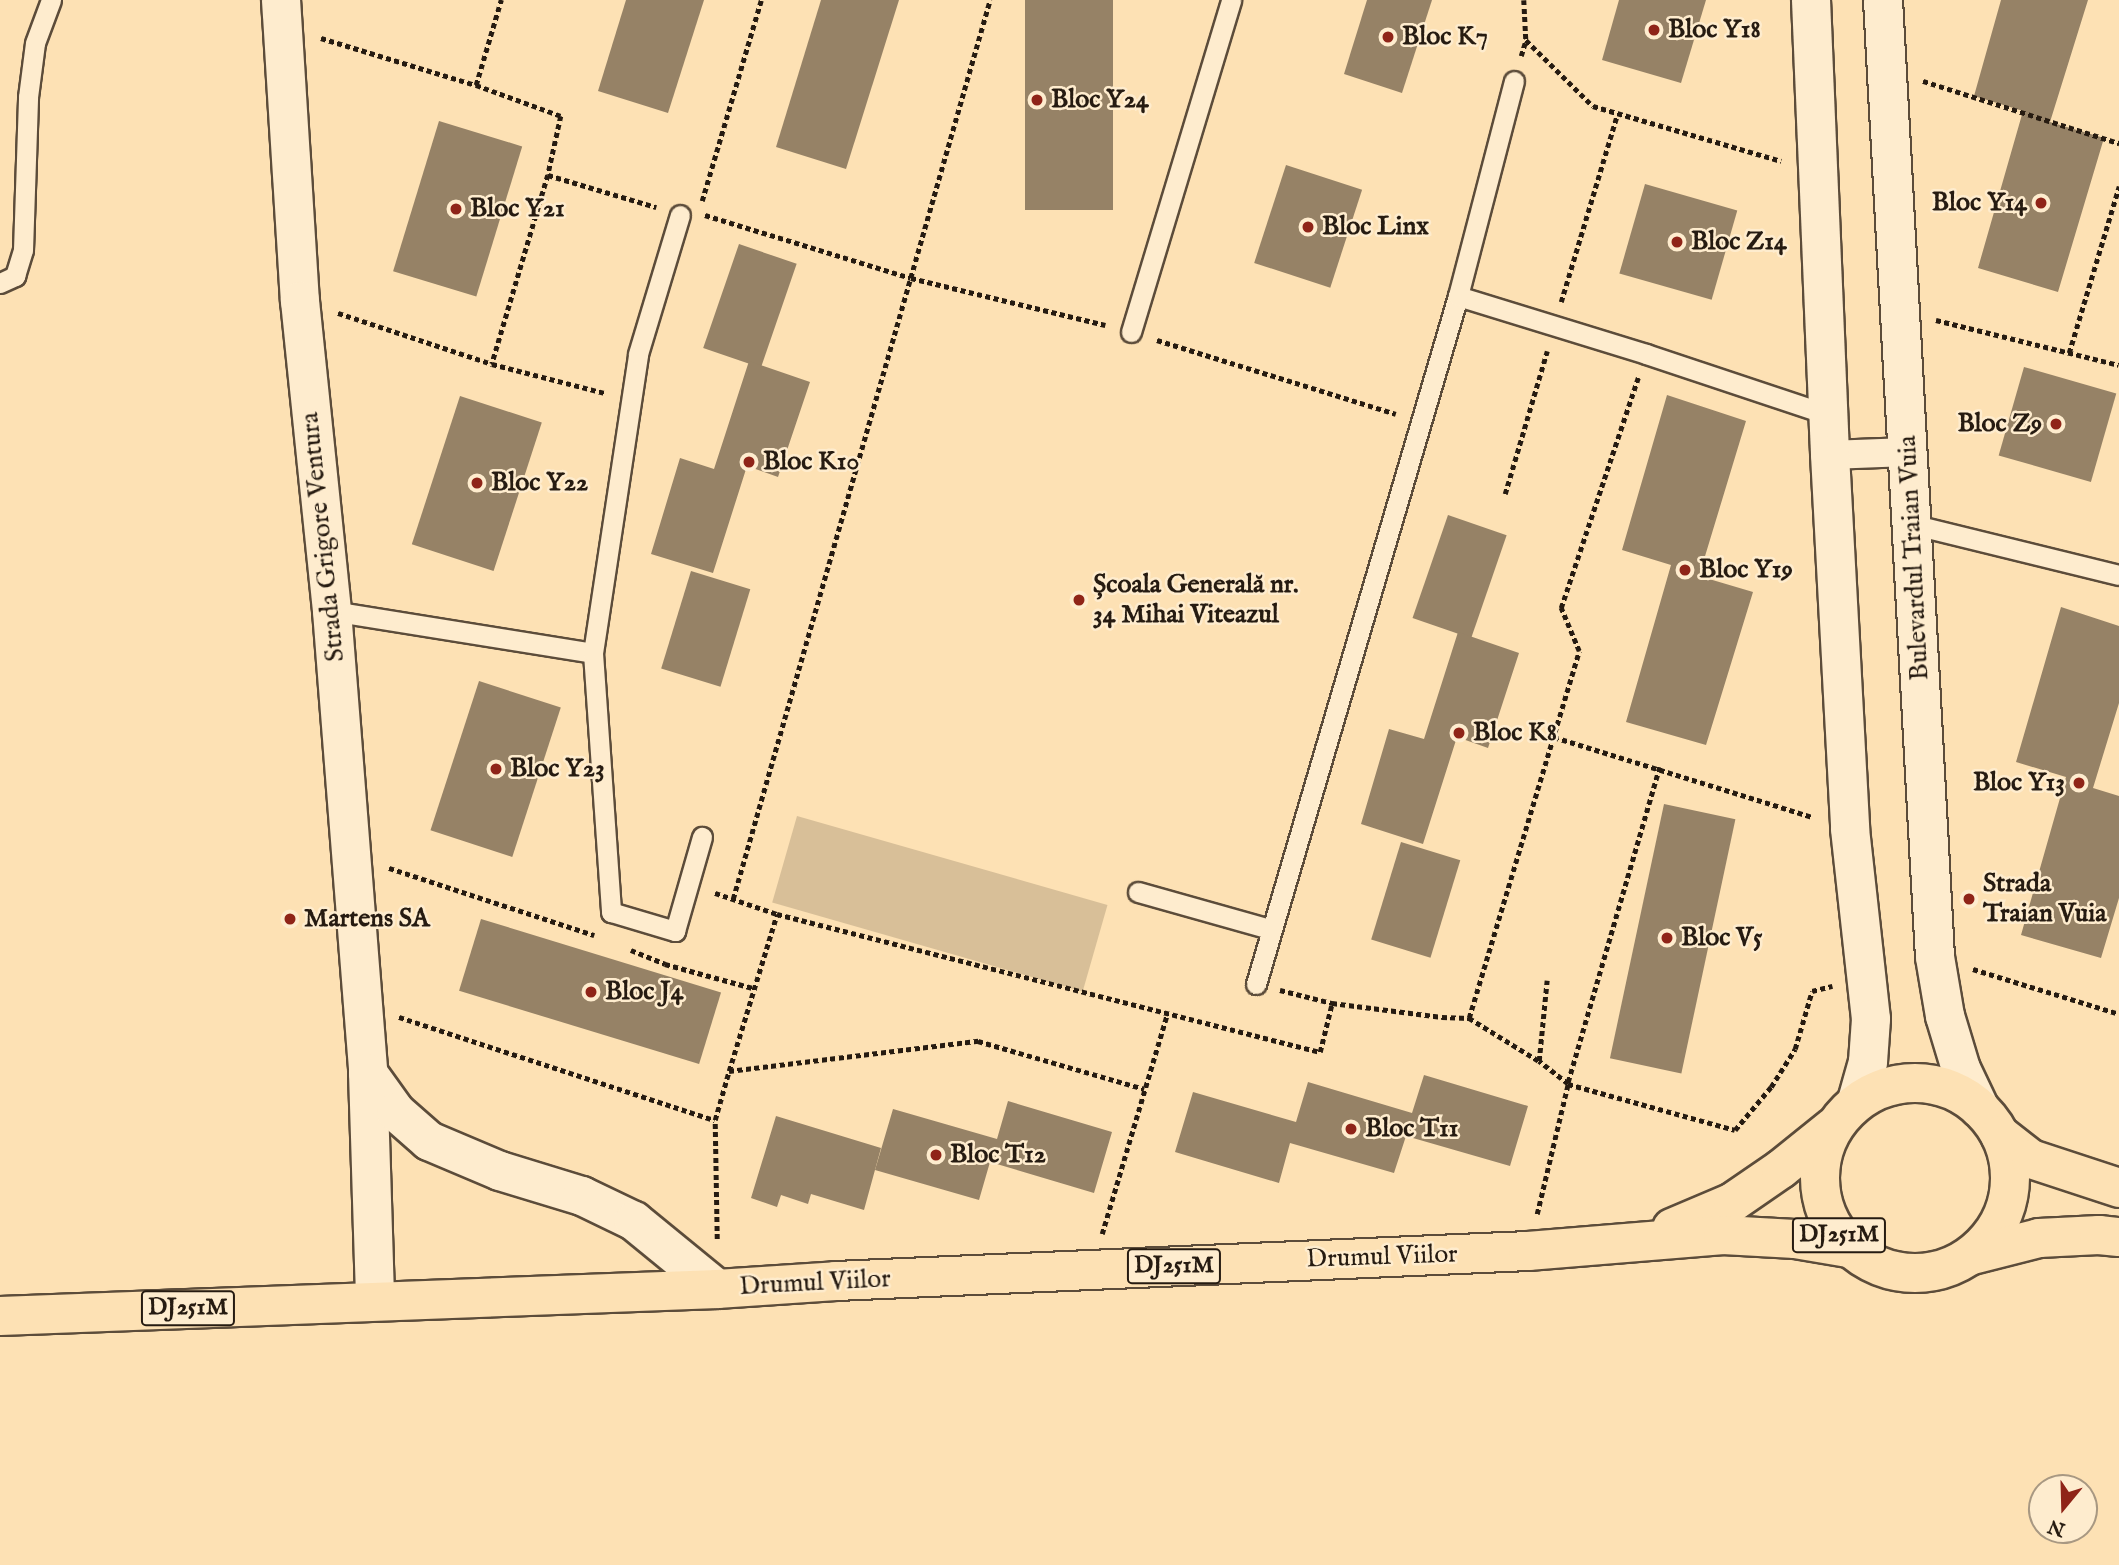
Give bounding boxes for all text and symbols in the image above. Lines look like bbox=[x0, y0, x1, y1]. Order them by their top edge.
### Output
place label: Bloc Y18 bbox=[1668, 14, 1761, 46]
place label: Bloc K7 bbox=[1402, 21, 1488, 53]
marker: Bloc Y18 bbox=[1646, 22, 1662, 38]
marker: Bloc K7 bbox=[1380, 29, 1396, 45]
place label: Bloc Y24 bbox=[1051, 84, 1149, 116]
marker: Bloc Y24 bbox=[1029, 92, 1045, 108]
place label: Bloc Y14 bbox=[1932, 187, 2027, 219]
place label: Bloc Y21 bbox=[470, 193, 565, 225]
marker: Bloc Y14 bbox=[2033, 195, 2049, 211]
marker: Bloc Y21 bbox=[448, 201, 464, 217]
place label: Bloc Linx bbox=[1322, 211, 1429, 243]
marker: Bloc Linx bbox=[1300, 219, 1316, 235]
place label: Bloc Z14 bbox=[1691, 226, 1787, 258]
marker: Bloc Z14 bbox=[1669, 234, 1685, 250]
place label: Bloc Z9 bbox=[1957, 408, 2042, 440]
street label: Strada Grigore Ventura bbox=[294, 411, 352, 663]
marker: Bloc Z9 bbox=[2048, 416, 2064, 432]
street label: Bulevardul Traian Vuia bbox=[1892, 435, 1936, 681]
place label: Bloc K10 bbox=[763, 446, 859, 478]
marker: Bloc K10 bbox=[741, 454, 757, 470]
place label: Bloc Y22 bbox=[491, 467, 588, 499]
marker: Bloc Y22 bbox=[469, 475, 485, 491]
place label: Bloc Y19 bbox=[1699, 554, 1793, 586]
marker: Bloc Y19 bbox=[1677, 562, 1693, 578]
place label: Școala Generală nr. 34 Mihai Viteazul bbox=[1093, 569, 1299, 630]
marker: Școala Generală nr. 34 Mihai Viteazul bbox=[1071, 592, 1087, 608]
place label: Bloc K8 bbox=[1473, 717, 1557, 749]
marker: Bloc K8 bbox=[1451, 725, 1467, 741]
place label: Bloc Y23 bbox=[510, 753, 605, 785]
marker: Bloc Y23 bbox=[488, 761, 504, 777]
place label: Bloc Y13 bbox=[1973, 767, 2065, 799]
marker: Bloc Y13 bbox=[2071, 775, 2087, 791]
place label: Strada Traian Vuia bbox=[1983, 868, 2106, 930]
marker: Strada Traian Vuia bbox=[1961, 891, 1977, 907]
place label: Martens SA bbox=[304, 903, 430, 935]
marker: Martens SA bbox=[282, 911, 298, 927]
place label: Bloc V5 bbox=[1681, 922, 1762, 954]
marker: Bloc V5 bbox=[1659, 930, 1675, 946]
place label: Bloc J4 bbox=[605, 976, 683, 1008]
marker: Bloc J4 bbox=[583, 984, 599, 1000]
place label: Bloc T11 bbox=[1365, 1113, 1458, 1145]
marker: Bloc T11 bbox=[1343, 1121, 1359, 1137]
place label: Bloc T12 bbox=[950, 1139, 1046, 1171]
marker: Bloc T12 bbox=[928, 1147, 944, 1163]
road number: DJ251M bbox=[1792, 1214, 1886, 1255]
street label: Drumul Viilor bbox=[1306, 1239, 1458, 1275]
road number: DJ251M bbox=[1127, 1246, 1221, 1286]
street label: Drumul Viilor bbox=[739, 1263, 891, 1303]
road number: DJ251M bbox=[141, 1288, 235, 1328]
north arrow bbox=[2028, 1474, 2098, 1544]
text: N bbox=[2045, 1513, 2069, 1541]

